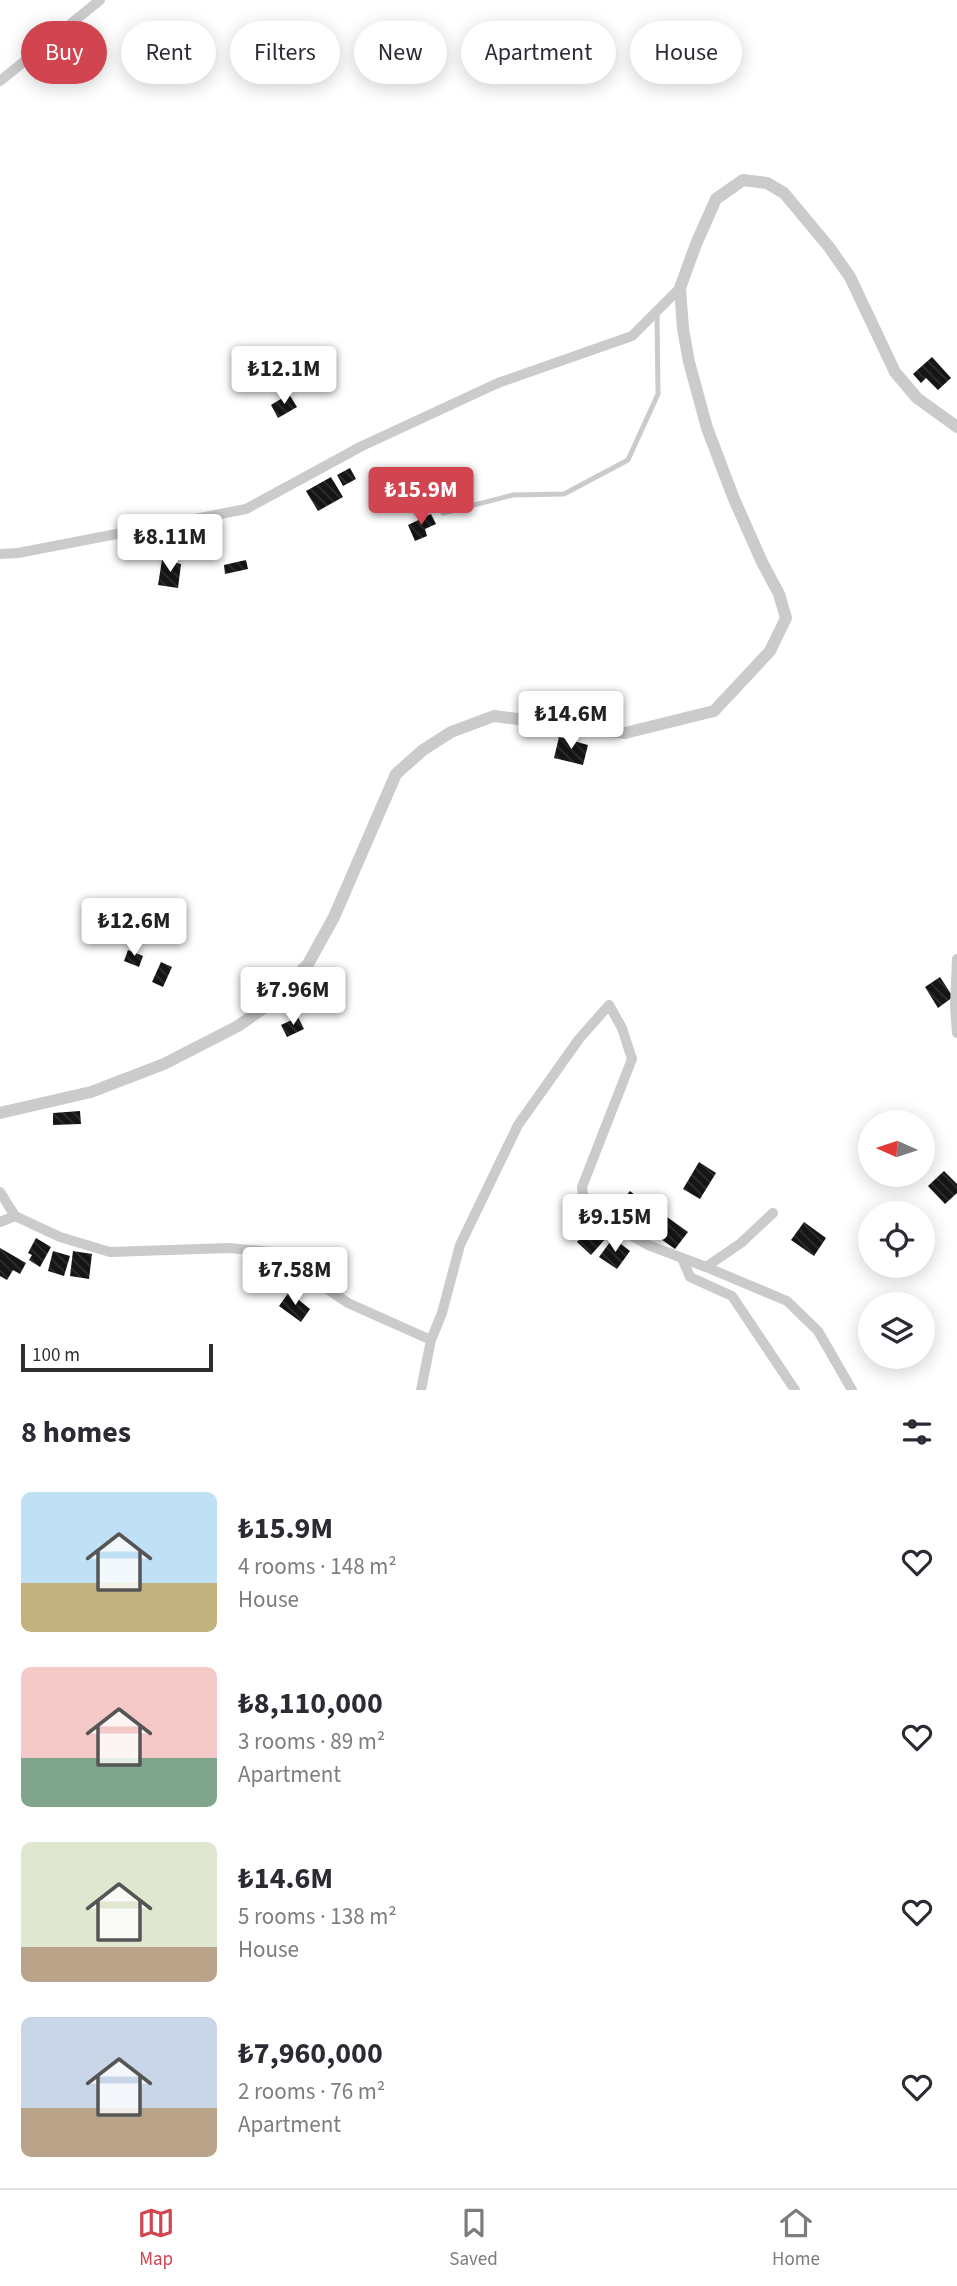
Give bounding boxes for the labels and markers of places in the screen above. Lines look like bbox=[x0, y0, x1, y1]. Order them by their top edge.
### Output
pin: ₺12.1M bbox=[227, 346, 341, 406]
pin: ₺15.9M bbox=[364, 468, 478, 527]
pin: ₺8.11M bbox=[113, 514, 227, 574]
pin: ₺14.6M bbox=[514, 692, 628, 751]
pin: ₺12.6M bbox=[77, 898, 191, 958]
pin: ₺7.96M bbox=[236, 968, 350, 1027]
pin: ₺9.15M bbox=[558, 1194, 672, 1254]
pin: ₺7.58M bbox=[238, 1248, 352, 1307]

